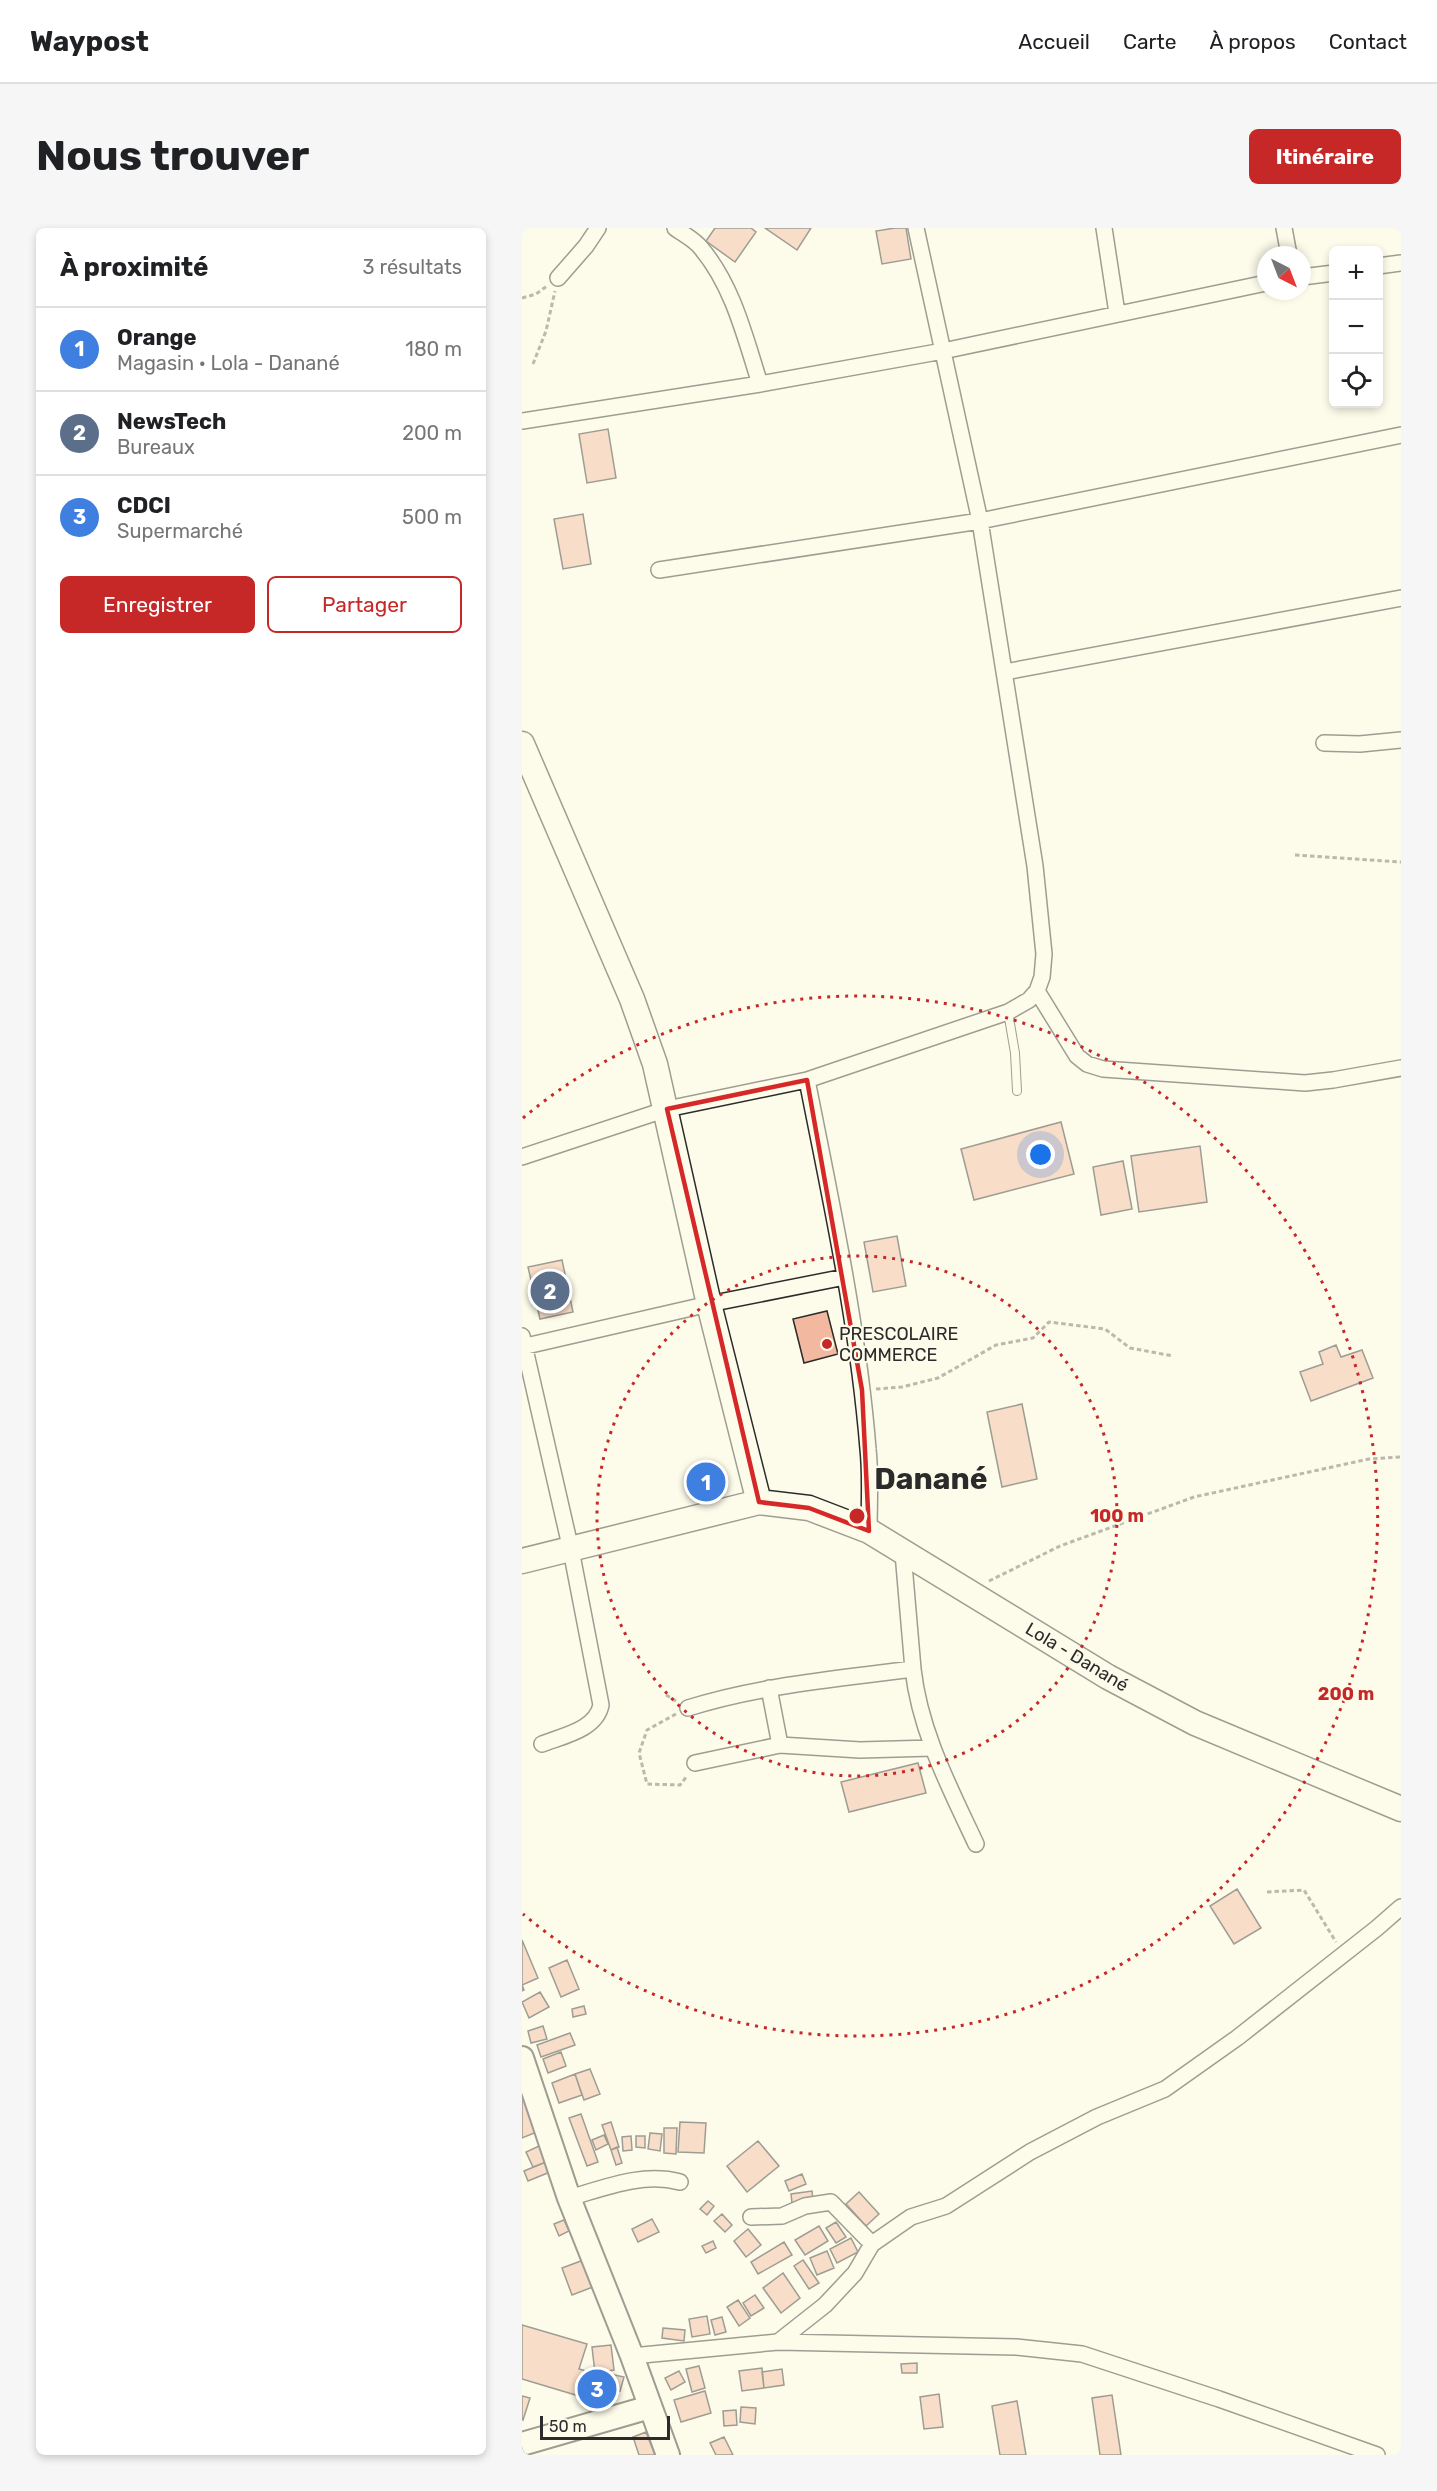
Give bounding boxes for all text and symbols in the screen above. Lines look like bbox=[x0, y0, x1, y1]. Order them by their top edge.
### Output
text: Waypost bbox=[30, 25, 149, 58]
text: Accueil bbox=[1018, 29, 1090, 54]
text: Carte bbox=[1123, 29, 1176, 54]
text: À propos bbox=[1209, 29, 1296, 54]
text: Contact bbox=[1329, 29, 1407, 54]
button: Itinéraire bbox=[1249, 129, 1401, 184]
text: Nous trouver bbox=[36, 131, 309, 181]
north arrow bbox=[1257, 246, 1311, 300]
map controls bbox=[1329, 246, 1383, 408]
button: + bbox=[1329, 246, 1383, 300]
text: À proximité bbox=[60, 252, 209, 283]
text: 3 résultats bbox=[363, 255, 462, 279]
button: − bbox=[1329, 300, 1383, 354]
text: Orange bbox=[117, 324, 197, 351]
text: 1 bbox=[75, 337, 84, 361]
text: 180 m bbox=[405, 337, 462, 361]
text: Magasin · Lola - Danané bbox=[117, 351, 340, 375]
button: locate bbox=[1329, 354, 1383, 408]
text: NewsTech bbox=[117, 408, 226, 435]
text: 2 bbox=[73, 421, 86, 445]
text: 200 m bbox=[402, 421, 462, 445]
text: Bureaux bbox=[117, 435, 195, 459]
text: CDCI bbox=[117, 492, 171, 519]
text: 3 bbox=[73, 505, 86, 529]
text: 500 m bbox=[402, 505, 462, 529]
text: Supermarché bbox=[117, 519, 243, 543]
button: Enregistrer bbox=[60, 576, 255, 633]
button: Partager bbox=[267, 576, 462, 633]
your location bbox=[1026, 1140, 1055, 1169]
pin: 2 bbox=[531, 1268, 570, 1314]
place label: PRESCOLAIRE COMMERCE bbox=[839, 1323, 958, 1366]
marker: PRESCOLAIRE COMMERCE bbox=[820, 1337, 834, 1351]
pin: 1 bbox=[686, 1460, 726, 1504]
district label: Danané bbox=[874, 1461, 988, 1497]
text: 100 m bbox=[1090, 1505, 1144, 1527]
centre of rings bbox=[847, 1506, 867, 1526]
street label: Lola - Danané bbox=[1021, 1618, 1133, 1696]
text: 200 m bbox=[1318, 1683, 1374, 1705]
pin: 3 bbox=[578, 2366, 616, 2412]
scale bar bbox=[540, 2413, 670, 2440]
text: 50 m bbox=[549, 2417, 587, 2436]

